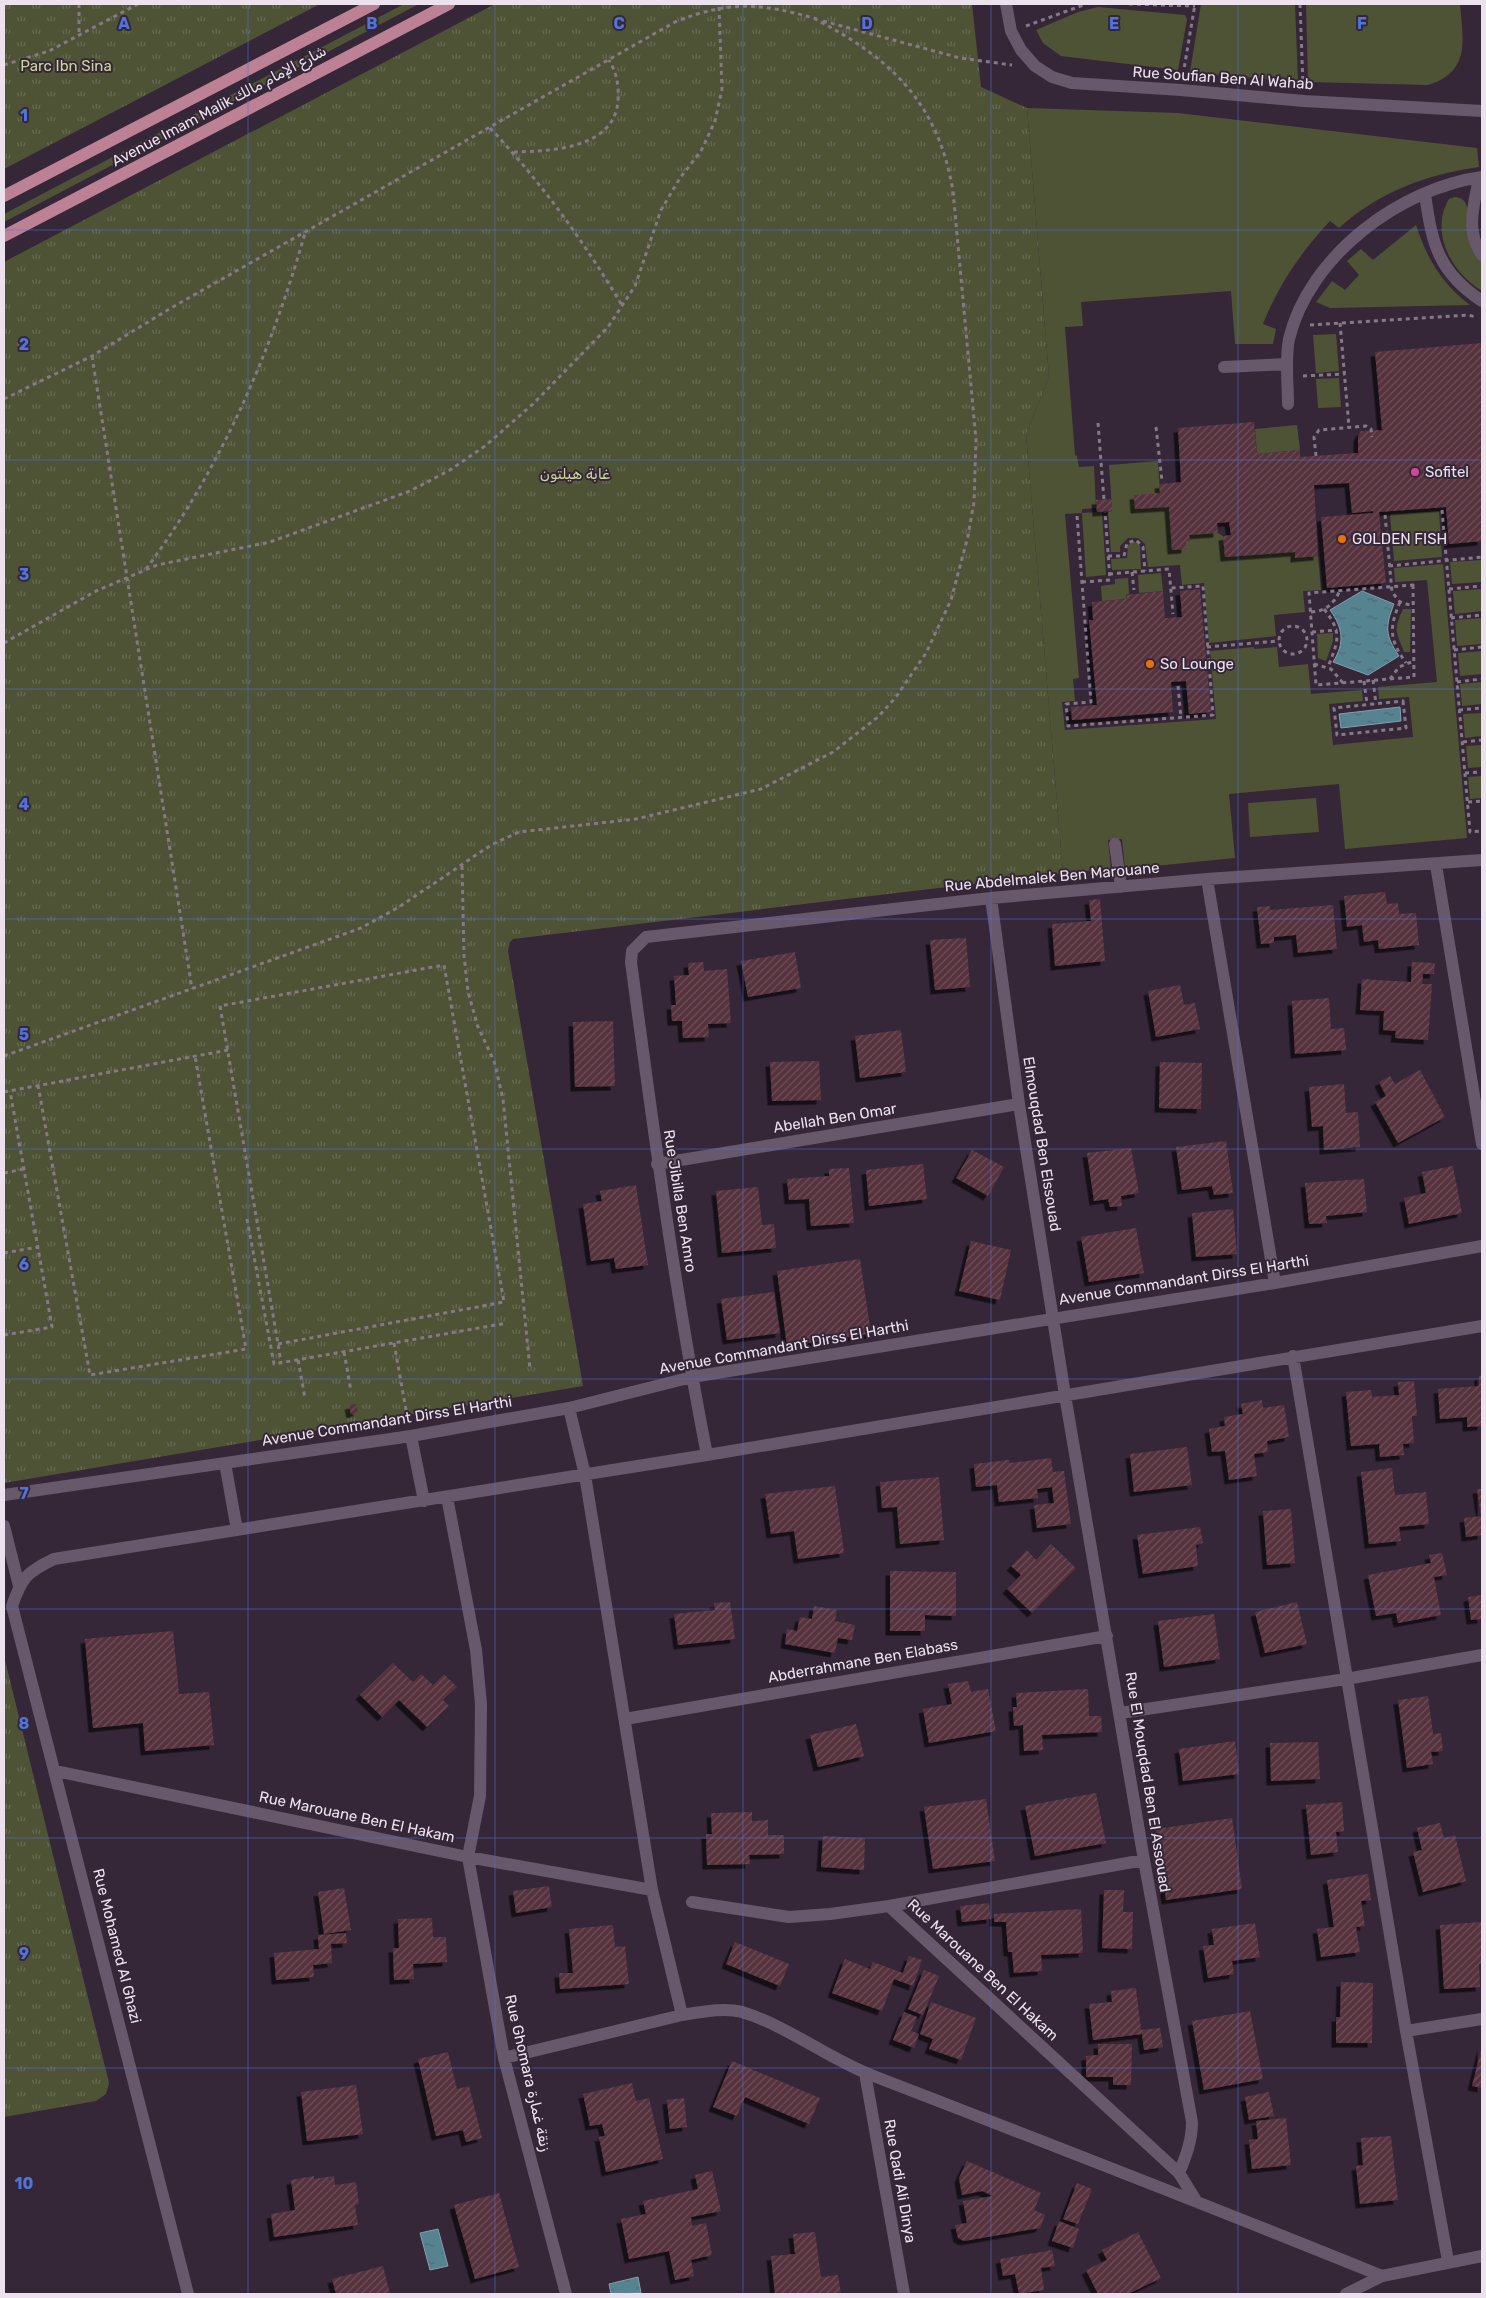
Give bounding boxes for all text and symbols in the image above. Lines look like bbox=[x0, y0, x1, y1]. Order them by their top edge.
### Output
text: A bbox=[118, 14, 130, 33]
text: B bbox=[366, 14, 378, 33]
text: C bbox=[613, 14, 625, 33]
text: D bbox=[861, 14, 873, 33]
text: E bbox=[1109, 14, 1119, 33]
text: F bbox=[1357, 14, 1367, 33]
street label: Avenue Imam Malik شارع الإمام مالك bbox=[109, 42, 330, 172]
park label: Parc Ibn Sina bbox=[20, 57, 112, 75]
street label: Rue Soufian Ben Al Wahab bbox=[1132, 63, 1314, 93]
text: 1 bbox=[20, 106, 28, 125]
text: 2 bbox=[19, 335, 29, 354]
place label: Sofitel bbox=[1425, 463, 1469, 481]
park label: غابة هيلتون bbox=[540, 465, 610, 483]
marker: Sofitel bbox=[1409, 466, 1421, 478]
place label: GOLDEN FISH bbox=[1352, 530, 1447, 548]
marker: GOLDEN FISH bbox=[1336, 533, 1348, 545]
text: 3 bbox=[19, 565, 29, 584]
place label: So Lounge bbox=[1160, 655, 1234, 673]
marker: So Lounge bbox=[1144, 658, 1156, 670]
text: 4 bbox=[19, 795, 30, 814]
street label: Rue Abdelmalek Ben Marouane bbox=[944, 859, 1160, 895]
text: 5 bbox=[19, 1025, 29, 1044]
street label: Elmouqdad Ben Elssouad bbox=[1019, 1055, 1065, 1233]
street label: Abellah Ben Omar bbox=[772, 1099, 898, 1137]
street label: Rue Jibilla Ben Amro bbox=[660, 1128, 700, 1274]
street label: Avenue Commandant Dirss El Harthi bbox=[1058, 1251, 1310, 1309]
text: 6 bbox=[19, 1255, 29, 1274]
street label: Avenue Commandant Dirss El Harthi bbox=[658, 1316, 910, 1378]
street label: Avenue Commandant Dirss El Harthi bbox=[261, 1392, 513, 1450]
text: 7 bbox=[19, 1484, 29, 1503]
street label: Abderrahmane Ben Elabass bbox=[767, 1635, 960, 1687]
street label: Rue El Mouqdad Ben El Assouad bbox=[1122, 1670, 1174, 1894]
text: 8 bbox=[19, 1714, 30, 1733]
street label: Rue Marouane Ben El Hakam bbox=[258, 1787, 456, 1847]
street label: Rue Mohamed Al Ghazi bbox=[89, 1867, 145, 2025]
street label: Rue Marouane Ben El Hakam bbox=[904, 1895, 1062, 2045]
text: 9 bbox=[19, 1944, 29, 1963]
street label: Rue Ghomara زنقة غمارة bbox=[501, 1993, 555, 2153]
street label: Rue Qadi Ali Dinya bbox=[880, 2118, 920, 2244]
text: 10 bbox=[15, 2174, 34, 2193]

